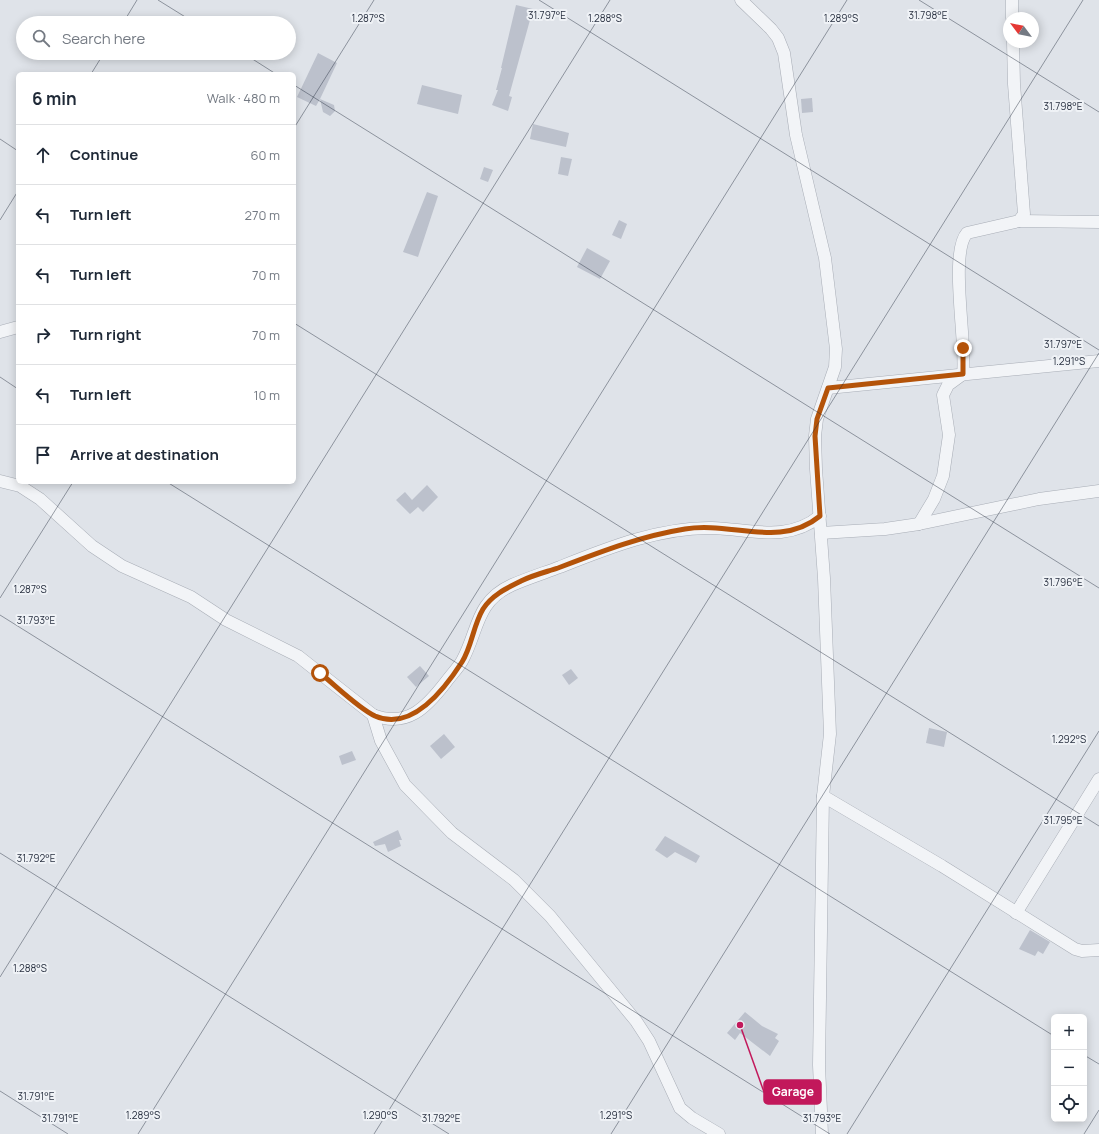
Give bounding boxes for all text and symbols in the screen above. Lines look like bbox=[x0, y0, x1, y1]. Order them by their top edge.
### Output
text: 31.797°E bbox=[528, 8, 566, 22]
text: 31.798°E bbox=[909, 8, 948, 22]
text: 1.287°S bbox=[351, 11, 385, 25]
text: 1.288°S bbox=[588, 11, 622, 25]
text: 1.289°S bbox=[824, 11, 858, 25]
north arrow bbox=[1003, 12, 1039, 48]
search box bbox=[16, 16, 296, 60]
icon: search bbox=[30, 27, 52, 49]
text: Search here bbox=[62, 28, 145, 49]
text: 6 min bbox=[32, 87, 77, 110]
text: Walk · 480 m bbox=[207, 89, 280, 107]
text: 31.798°E bbox=[1044, 99, 1083, 113]
icon: ahead bbox=[32, 144, 54, 166]
text: Continue bbox=[70, 144, 138, 165]
text: 60 m bbox=[250, 146, 280, 164]
icon: left bbox=[32, 204, 54, 226]
text: Turn left bbox=[70, 204, 132, 225]
text: 270 m bbox=[245, 206, 280, 224]
icon: left bbox=[32, 264, 54, 286]
text: Turn left bbox=[70, 264, 132, 285]
text: 70 m bbox=[252, 266, 280, 284]
icon: right bbox=[32, 324, 54, 346]
text: Turn right bbox=[70, 324, 141, 345]
text: 70 m bbox=[252, 326, 280, 344]
text: 31.797°E bbox=[1044, 337, 1082, 351]
route end bbox=[954, 339, 972, 357]
text: 1.291°S bbox=[1053, 354, 1085, 368]
icon: left bbox=[32, 384, 54, 406]
text: Turn left bbox=[70, 384, 132, 405]
text: 10 m bbox=[253, 386, 280, 404]
icon: arrive bbox=[32, 444, 54, 466]
text: Arrive at destination bbox=[70, 444, 219, 465]
text: 31.796°E bbox=[1043, 575, 1083, 589]
text: 1.287°S bbox=[13, 582, 47, 596]
text: 31.793°E bbox=[17, 613, 56, 627]
route start bbox=[311, 664, 329, 682]
text: 1.292°S bbox=[1052, 732, 1086, 746]
text: 31.795°E bbox=[1044, 813, 1083, 827]
text: 31.792°E bbox=[17, 851, 56, 865]
text: 1.288°S bbox=[13, 961, 47, 975]
map controls bbox=[1051, 1014, 1087, 1122]
button: + bbox=[1051, 1014, 1087, 1050]
button: − bbox=[1051, 1050, 1087, 1086]
callout: Garage bbox=[764, 1080, 821, 1104]
text: Garage bbox=[772, 1083, 814, 1100]
button: locate bbox=[1051, 1086, 1087, 1122]
text: 31.791°E bbox=[18, 1089, 55, 1103]
text: 1.289°S bbox=[126, 1108, 160, 1122]
text: 1.290°S bbox=[363, 1108, 397, 1122]
text: 1.291°S bbox=[600, 1108, 632, 1122]
text: 31.791°E bbox=[42, 1111, 79, 1125]
text: 31.792°E bbox=[422, 1111, 461, 1125]
text: 31.793°E bbox=[803, 1111, 842, 1125]

